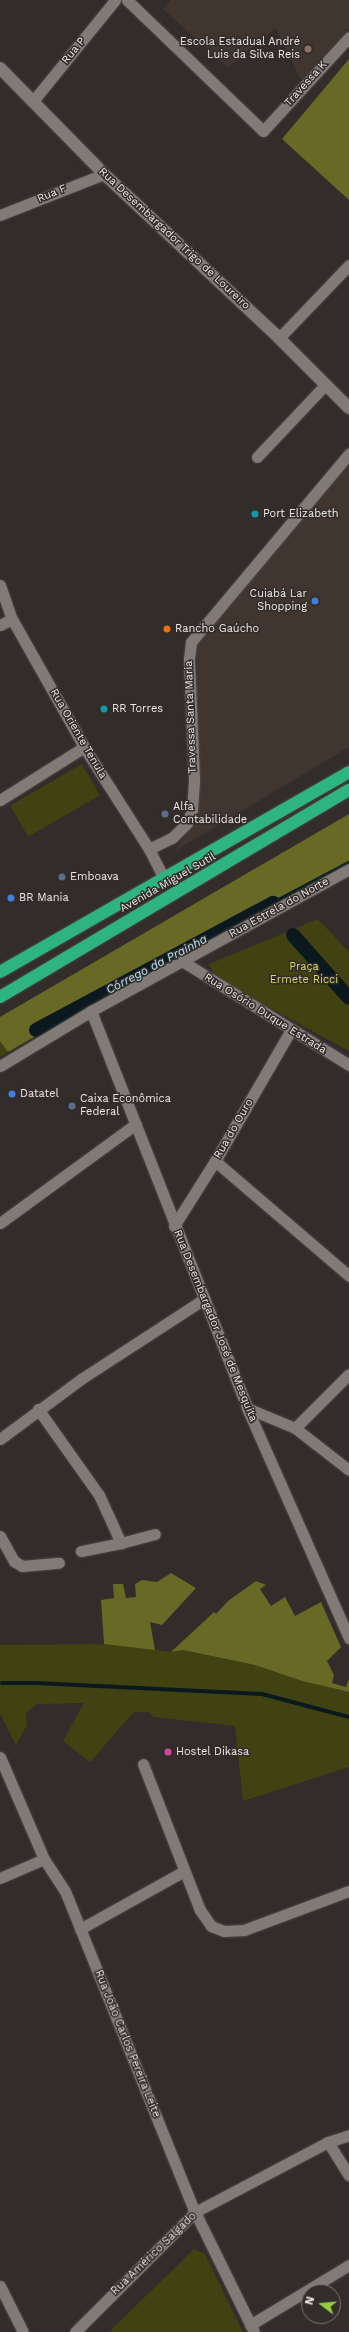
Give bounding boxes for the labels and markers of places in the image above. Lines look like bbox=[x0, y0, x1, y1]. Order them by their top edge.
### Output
place label: Escola Estadual André Luis da Silva Reis bbox=[179, 36, 300, 62]
marker: Escola Estadual André Luis da Silva Reis bbox=[303, 44, 313, 54]
place label: Port Elizabeth bbox=[263, 507, 339, 521]
marker: Port Elizabeth bbox=[250, 509, 260, 519]
place label: Cuiabá Lar Shopping bbox=[249, 588, 307, 614]
marker: Cuiabá Lar Shopping bbox=[310, 596, 320, 606]
place label: Rancho Gaúcho bbox=[175, 622, 259, 636]
marker: Rancho Gaúcho bbox=[162, 624, 172, 634]
place label: RR Torres bbox=[112, 702, 163, 716]
marker: RR Torres bbox=[99, 704, 109, 714]
place label: Alfa Contabilidade bbox=[173, 801, 247, 827]
marker: Alfa Contabilidade bbox=[160, 809, 170, 819]
place label: Emboava bbox=[70, 870, 119, 884]
marker: Emboava bbox=[57, 872, 67, 882]
place label: BR Mania bbox=[19, 891, 69, 905]
marker: BR Mania bbox=[6, 893, 16, 903]
place label: Datatel bbox=[20, 1087, 59, 1101]
marker: Datatel bbox=[7, 1089, 17, 1099]
place label: Caixa Econômica Federal bbox=[80, 1093, 171, 1119]
marker: Caixa Econômica Federal bbox=[67, 1101, 77, 1111]
place label: Hostel Dikasa bbox=[176, 1745, 250, 1759]
marker: Hostel Dikasa bbox=[163, 1747, 173, 1757]

